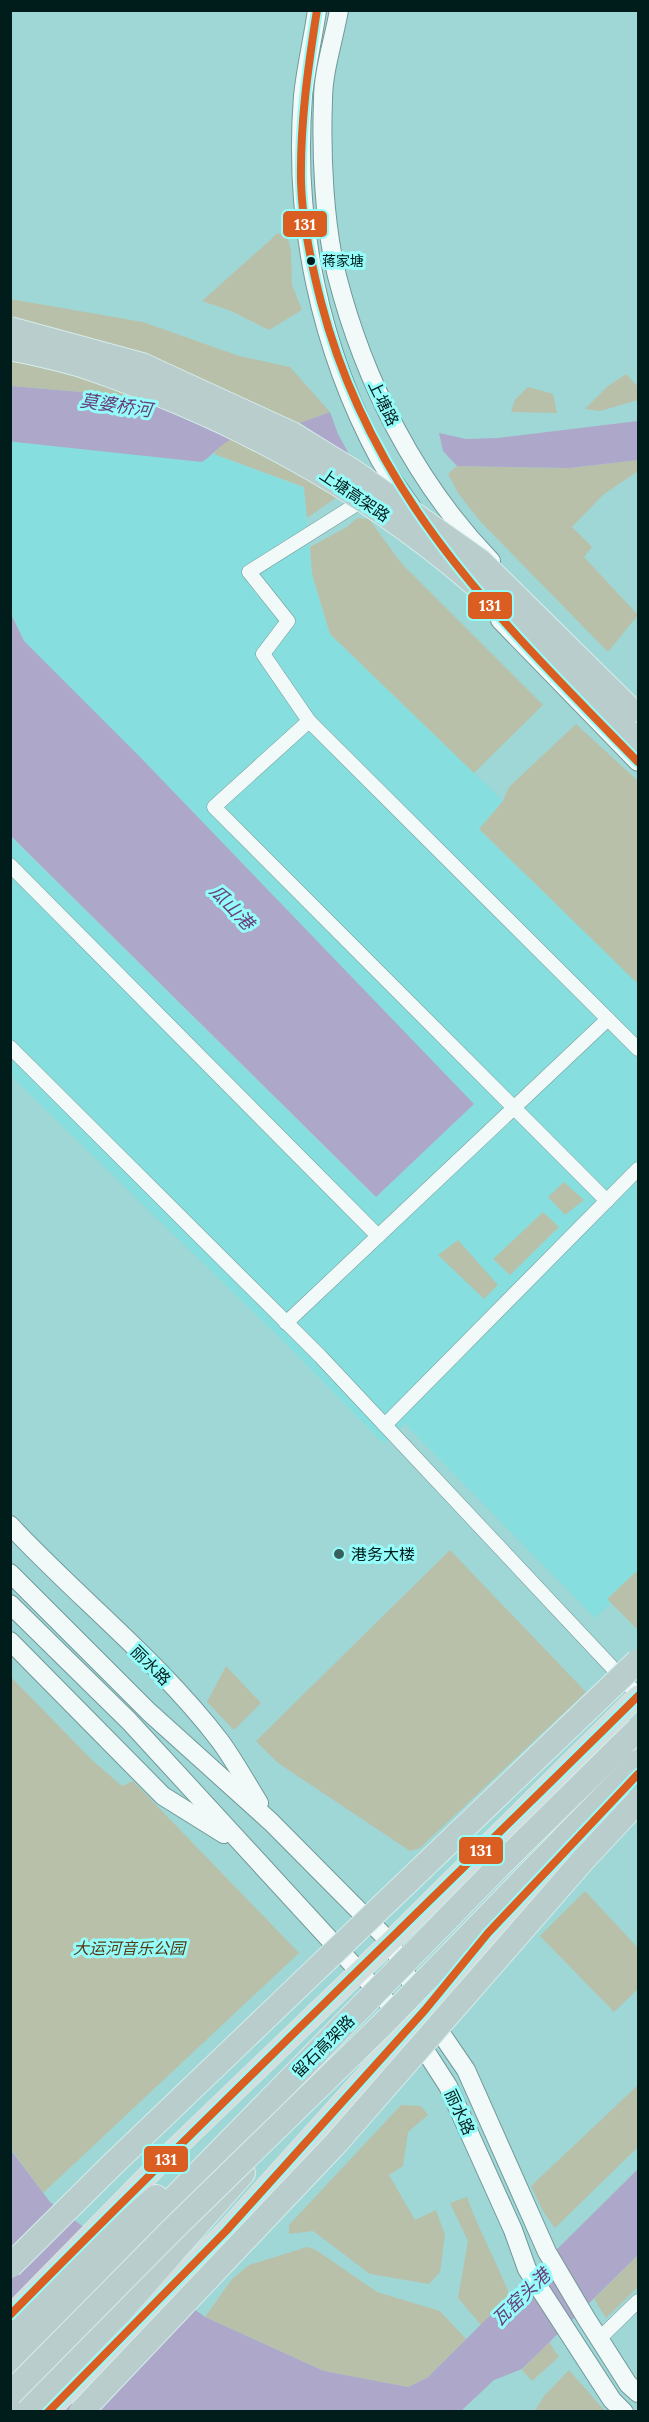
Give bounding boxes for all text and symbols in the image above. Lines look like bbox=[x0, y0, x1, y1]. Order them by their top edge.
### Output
line badge: 131 bbox=[282, 210, 328, 238]
text: 131 bbox=[294, 214, 316, 234]
place label: 蒋家塘 bbox=[322, 252, 364, 270]
marker: 蒋家塘 bbox=[305, 255, 317, 267]
street label: 上塘路 bbox=[364, 377, 404, 429]
water label: 莫婆桥河 bbox=[79, 389, 156, 422]
street label: 上塘高架路 bbox=[316, 464, 394, 526]
line badge: 131 bbox=[467, 591, 513, 620]
text: 131 bbox=[479, 595, 501, 615]
water label: 瓜山港 bbox=[205, 880, 261, 937]
place label: 港务大楼 bbox=[351, 1544, 415, 1564]
marker: 港务大楼 bbox=[332, 1547, 346, 1561]
street label: 丽水路 bbox=[127, 1641, 175, 1689]
line badge: 131 bbox=[458, 1836, 504, 1865]
text: 131 bbox=[470, 1840, 492, 1860]
park label: 大运河音乐公园 bbox=[73, 1938, 187, 1958]
street label: 留石高架路 bbox=[288, 2011, 358, 2081]
street label: 丽水路 bbox=[441, 2086, 479, 2138]
line badge: 131 bbox=[143, 2145, 189, 2173]
text: 131 bbox=[155, 2149, 177, 2169]
water label: 瓦窑头港 bbox=[487, 2262, 557, 2330]

